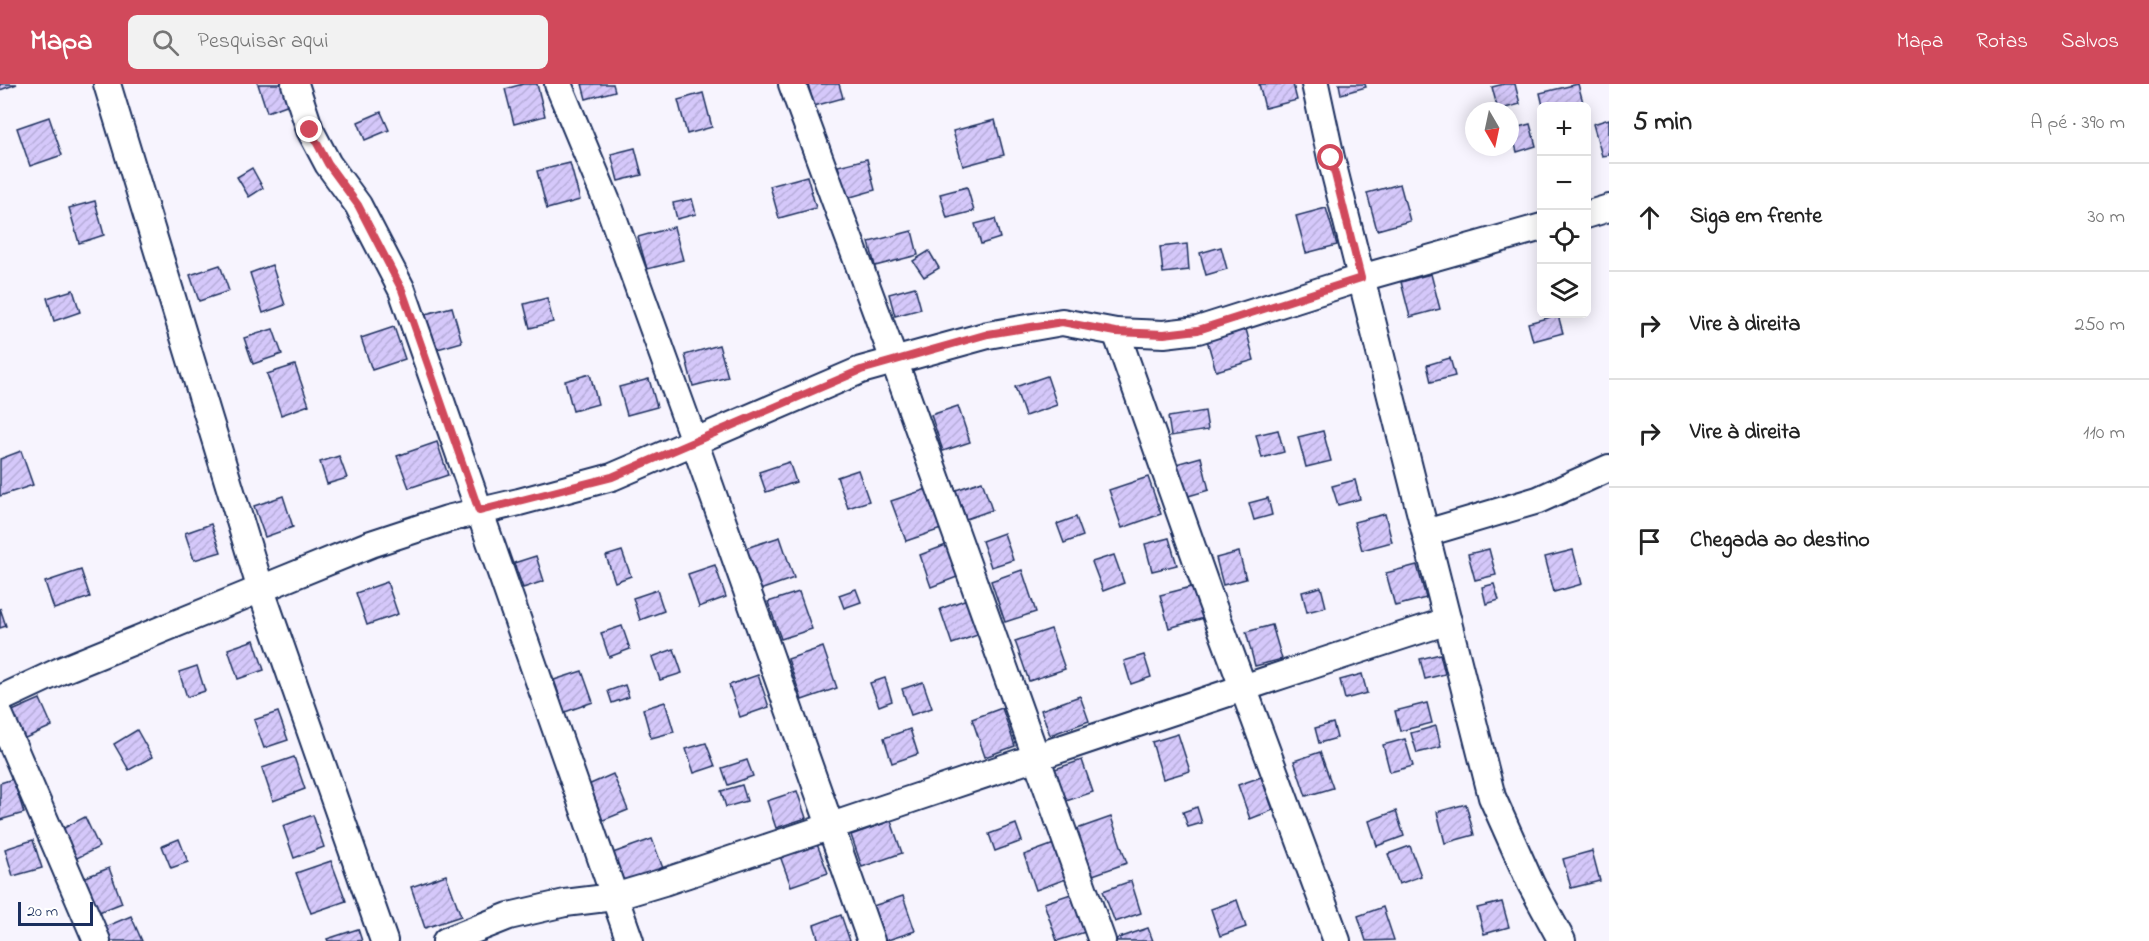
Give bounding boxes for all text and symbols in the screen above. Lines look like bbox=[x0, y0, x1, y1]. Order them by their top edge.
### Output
search box bbox=[128, 15, 548, 69]
text: Mapa bbox=[30, 22, 92, 63]
icon: search bbox=[149, 26, 182, 59]
text: Pesquisar aqui bbox=[197, 26, 328, 58]
text: Mapa bbox=[1896, 27, 1943, 57]
text: Rotas bbox=[1976, 27, 2028, 57]
text: Salvos bbox=[2061, 27, 2119, 57]
north arrow bbox=[1465, 102, 1519, 156]
map controls bbox=[1537, 102, 1591, 318]
button: + bbox=[1537, 102, 1591, 156]
text: 5 min bbox=[1633, 104, 1692, 142]
text: A pé · 390 m bbox=[2030, 109, 2125, 138]
route end bbox=[296, 116, 322, 142]
route start bbox=[1317, 144, 1343, 170]
button: − bbox=[1537, 156, 1591, 210]
icon: ahead bbox=[1633, 201, 1666, 234]
text: Siga em frente bbox=[1690, 201, 1822, 233]
text: 30 m bbox=[2088, 203, 2125, 232]
button: locate bbox=[1537, 210, 1591, 264]
button: layers bbox=[1537, 264, 1591, 318]
icon: right bbox=[1633, 309, 1666, 342]
text: Vire à direita bbox=[1690, 309, 1800, 341]
text: 250 m bbox=[2074, 311, 2125, 340]
icon: right bbox=[1633, 417, 1666, 450]
text: Vire à direita bbox=[1690, 417, 1800, 449]
text: 110 m bbox=[2083, 419, 2125, 448]
icon: arrive bbox=[1633, 525, 1666, 558]
text: Chegada ao destino bbox=[1690, 525, 1870, 557]
scale bar bbox=[18, 899, 93, 926]
text: 20 m bbox=[27, 900, 58, 924]

